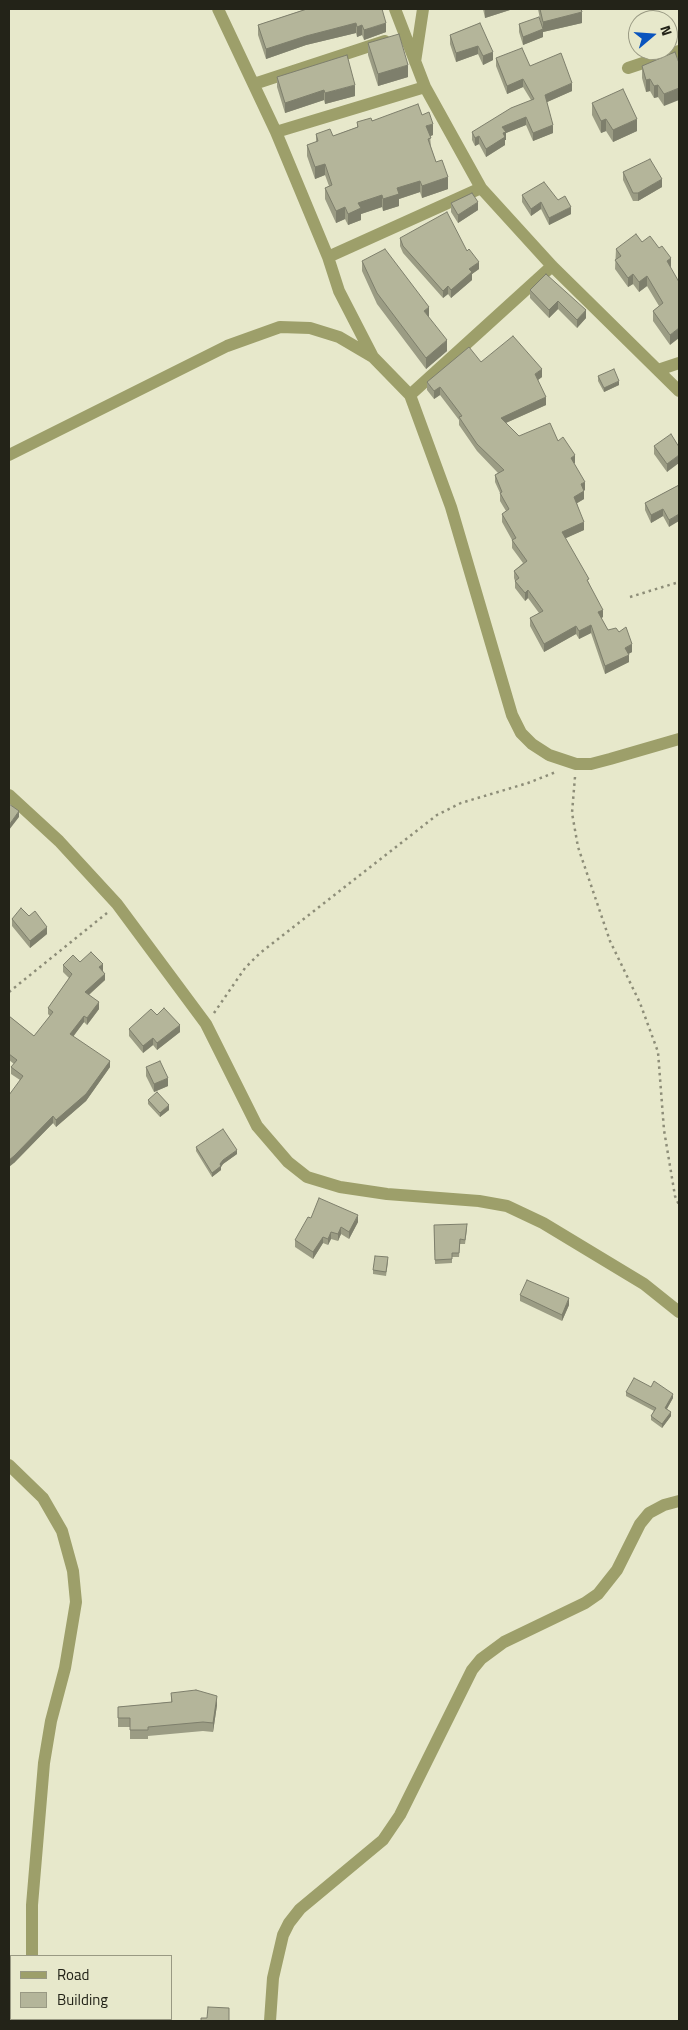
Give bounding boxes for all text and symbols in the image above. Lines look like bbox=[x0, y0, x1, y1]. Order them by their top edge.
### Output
north arrow bbox=[628, 10, 678, 60]
text: N bbox=[655, 23, 678, 38]
legend bbox=[10, 1955, 172, 2020]
text: Road bbox=[57, 1963, 89, 1986]
text: Building bbox=[57, 1988, 108, 2011]

